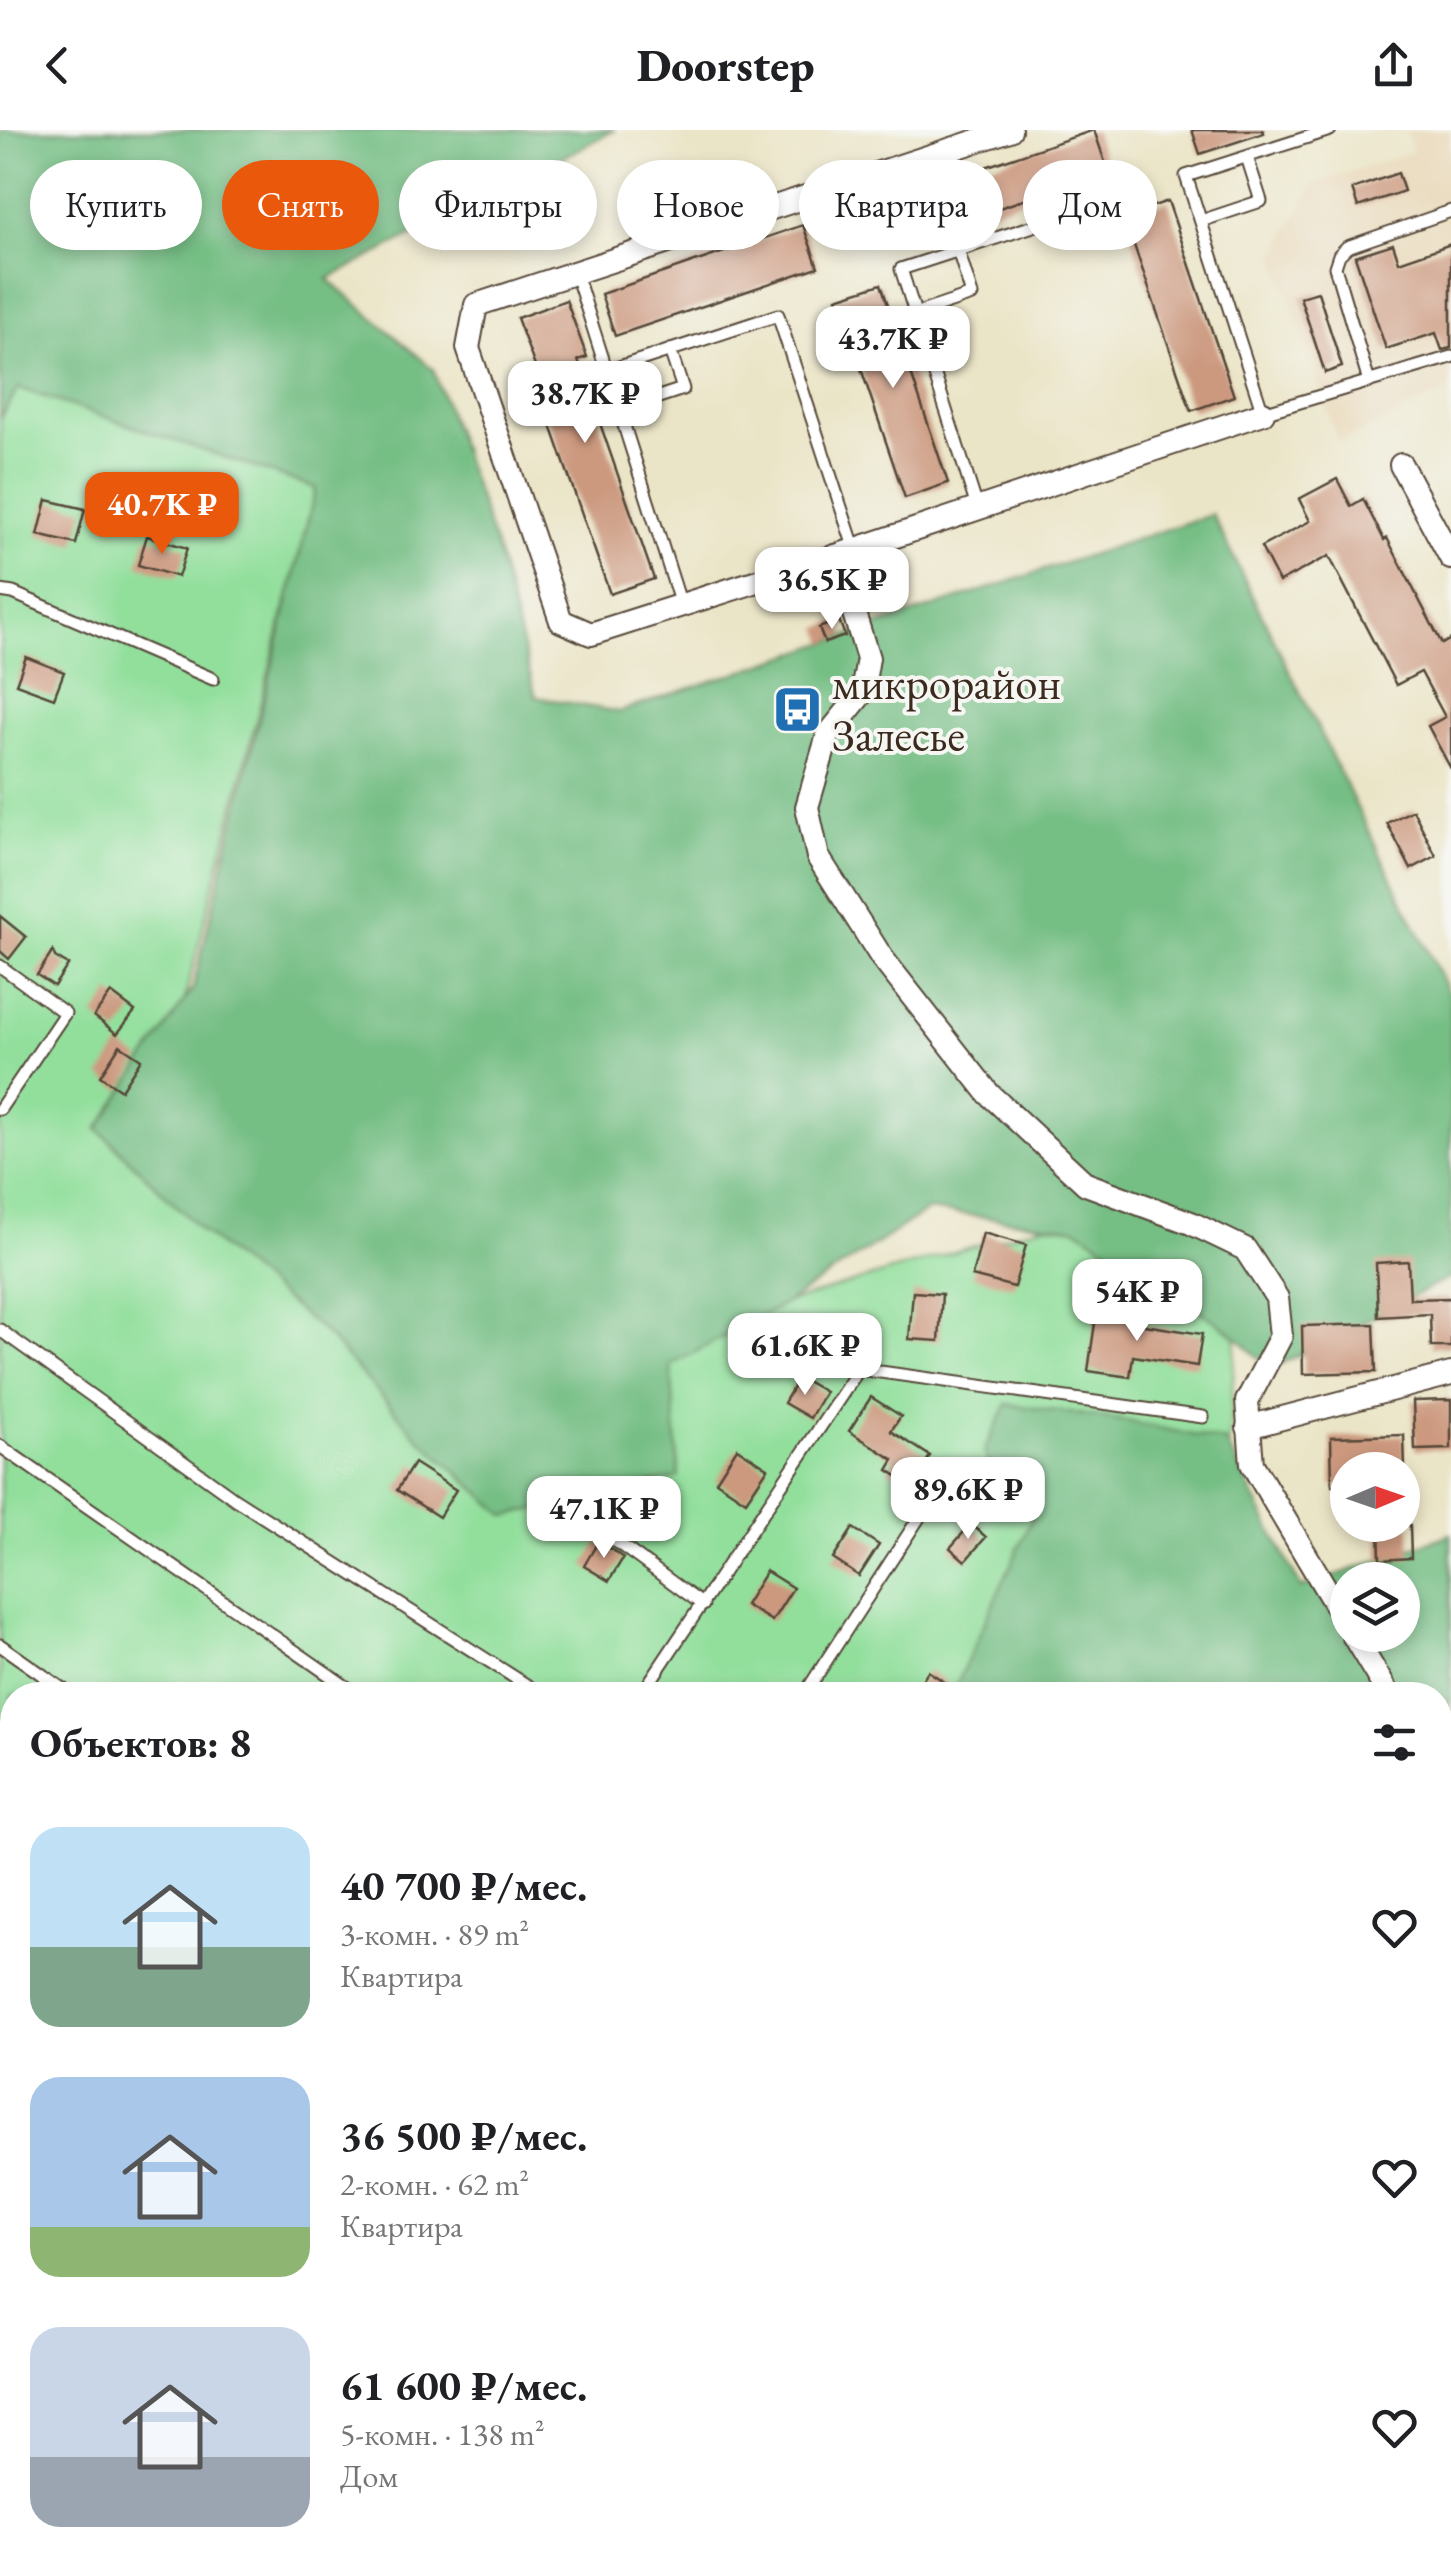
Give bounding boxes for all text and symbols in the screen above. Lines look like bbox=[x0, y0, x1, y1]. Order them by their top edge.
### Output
text: Doorstep bbox=[637, 36, 814, 94]
icon: back bbox=[30, 38, 85, 93]
icon: share bbox=[1366, 38, 1421, 93]
chip: Купить bbox=[30, 160, 202, 250]
chip: Снять bbox=[222, 160, 379, 250]
chip: Фильтры bbox=[399, 160, 597, 250]
chip: Новое bbox=[617, 160, 779, 250]
chip: Квартира bbox=[799, 160, 1003, 250]
chip: Дом bbox=[1023, 160, 1157, 250]
pin: 43.7K ₽ bbox=[801, 306, 985, 391]
text: 43.7K ₽ bbox=[838, 317, 948, 359]
pin: 38.7K ₽ bbox=[493, 361, 677, 446]
text: 38.7K ₽ bbox=[530, 372, 640, 414]
pin: 40.7K ₽ bbox=[70, 472, 254, 557]
text: 40.7K ₽ bbox=[107, 483, 217, 525]
pin: 36.5K ₽ bbox=[740, 547, 924, 632]
text: 36.5K ₽ bbox=[777, 558, 887, 600]
place label: микрорайон Залесье bbox=[832, 654, 1061, 764]
bus stop icon: микрорайон Залесье bbox=[771, 683, 823, 735]
pin: 54K ₽ bbox=[1067, 1259, 1207, 1344]
text: 54K ₽ bbox=[1094, 1270, 1180, 1312]
pin: 61.6K ₽ bbox=[713, 1313, 897, 1398]
text: 61.6K ₽ bbox=[750, 1324, 860, 1366]
north arrow bbox=[1330, 1452, 1420, 1542]
map controls bbox=[1330, 1452, 1420, 1652]
pin: 89.6K ₽ bbox=[876, 1457, 1060, 1542]
text: 89.6K ₽ bbox=[913, 1468, 1023, 1510]
pin: 47.1K ₽ bbox=[512, 1476, 696, 1561]
text: 47.1K ₽ bbox=[549, 1487, 659, 1529]
button: layers bbox=[1330, 1562, 1420, 1652]
text: Объектов: 8 bbox=[30, 1715, 251, 1770]
icon: filters bbox=[1367, 1715, 1422, 1770]
text: 40 700 ₽/мес. bbox=[340, 1858, 587, 1913]
icon: home bbox=[110, 1867, 230, 1987]
icon: heart bbox=[1367, 1900, 1422, 1955]
text: 3-комн. · 89 m² bbox=[340, 1913, 529, 1955]
text: Квартира bbox=[340, 1955, 463, 1997]
text: 36 500 ₽/мес. bbox=[340, 2108, 587, 2163]
icon: home bbox=[110, 2117, 230, 2237]
icon: heart bbox=[1367, 2150, 1422, 2205]
text: 2-комн. · 62 m² bbox=[340, 2163, 529, 2205]
text: Квартира bbox=[340, 2205, 463, 2247]
text: 61 600 ₽/мес. bbox=[340, 2358, 587, 2413]
icon: home bbox=[110, 2367, 230, 2487]
icon: heart bbox=[1367, 2400, 1422, 2455]
text: 5-комн. · 138 m² bbox=[340, 2413, 545, 2455]
text: Дом bbox=[340, 2455, 398, 2497]

